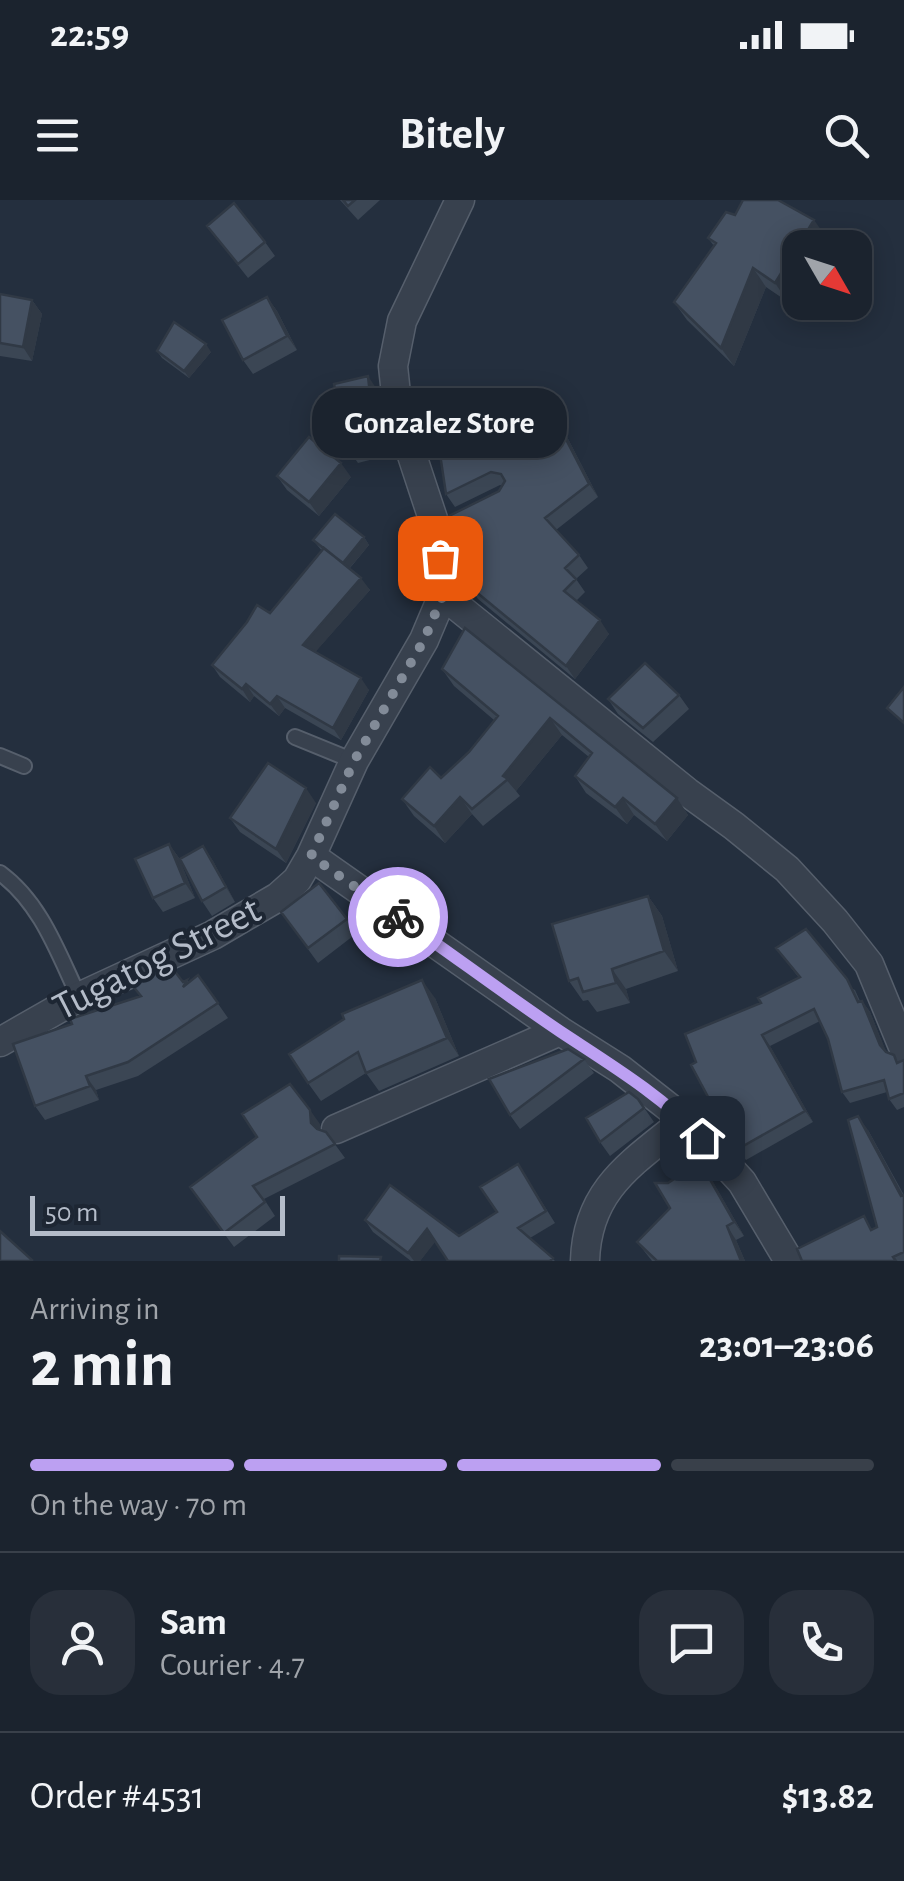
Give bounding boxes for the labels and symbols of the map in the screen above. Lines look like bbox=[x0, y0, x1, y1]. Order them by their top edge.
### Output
north arrow bbox=[782, 230, 872, 320]
callout: Gonzalez Store bbox=[312, 388, 568, 458]
pin bbox=[398, 516, 483, 601]
courier bbox=[348, 867, 448, 967]
street label: Tugatog Street bbox=[47, 890, 267, 1028]
pin bbox=[660, 1096, 745, 1181]
scale bar bbox=[30, 1191, 285, 1236]

